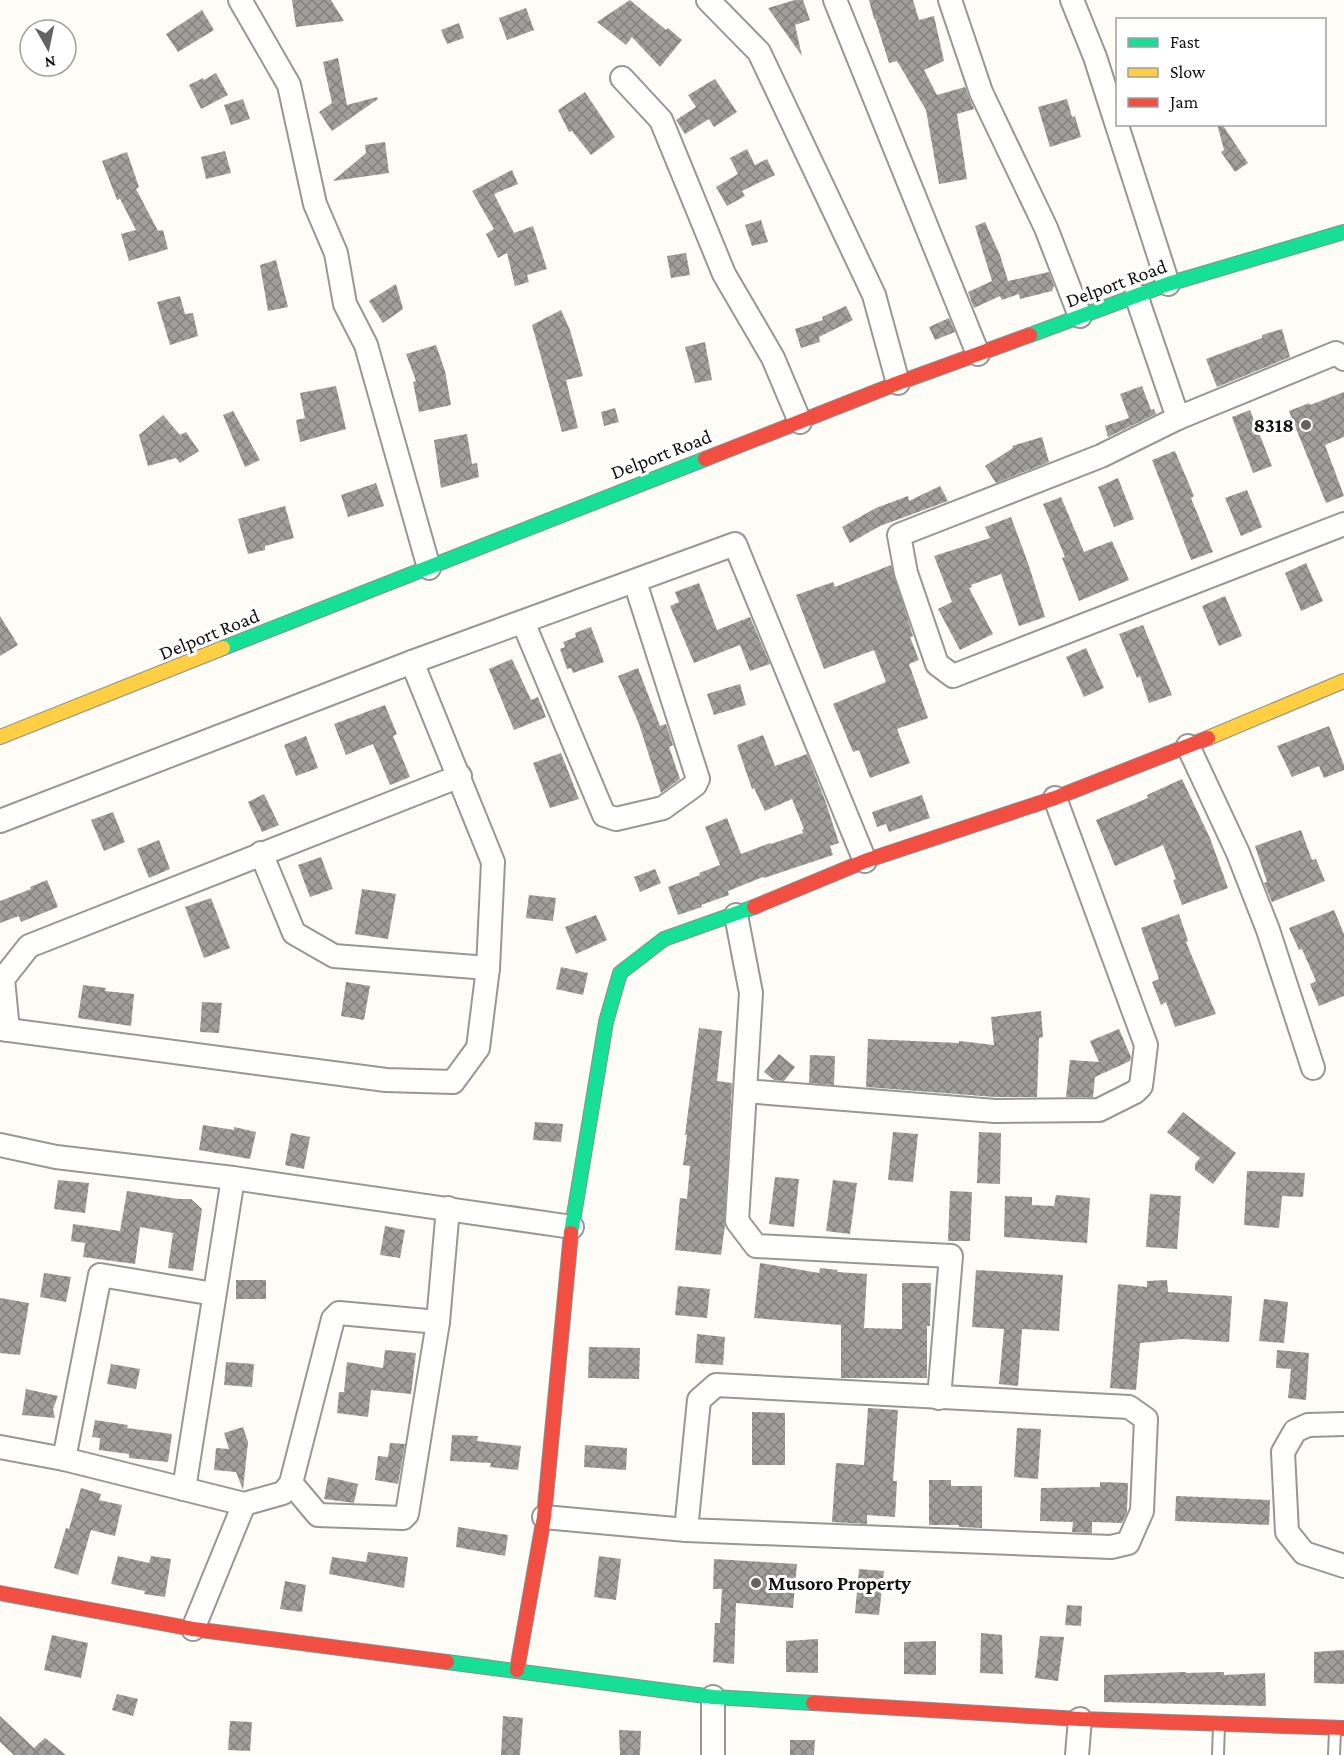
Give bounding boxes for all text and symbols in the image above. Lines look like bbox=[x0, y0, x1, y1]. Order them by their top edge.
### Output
north arrow bbox=[18, 18, 78, 78]
legend bbox=[1116, 18, 1326, 126]
text: Fast bbox=[1170, 32, 1201, 52]
text: N bbox=[43, 53, 57, 72]
text: Slow bbox=[1170, 62, 1206, 82]
text: Jam bbox=[1168, 92, 1199, 112]
street label: Delport Road bbox=[1063, 254, 1170, 312]
place label: 8318 bbox=[1254, 414, 1294, 436]
marker: 8318 bbox=[1299, 418, 1313, 432]
street label: Delport Road bbox=[608, 425, 715, 484]
street label: Delport Road bbox=[156, 604, 263, 665]
place label: Musoro Property bbox=[768, 1572, 911, 1594]
marker: Musoro Property bbox=[749, 1576, 763, 1590]

